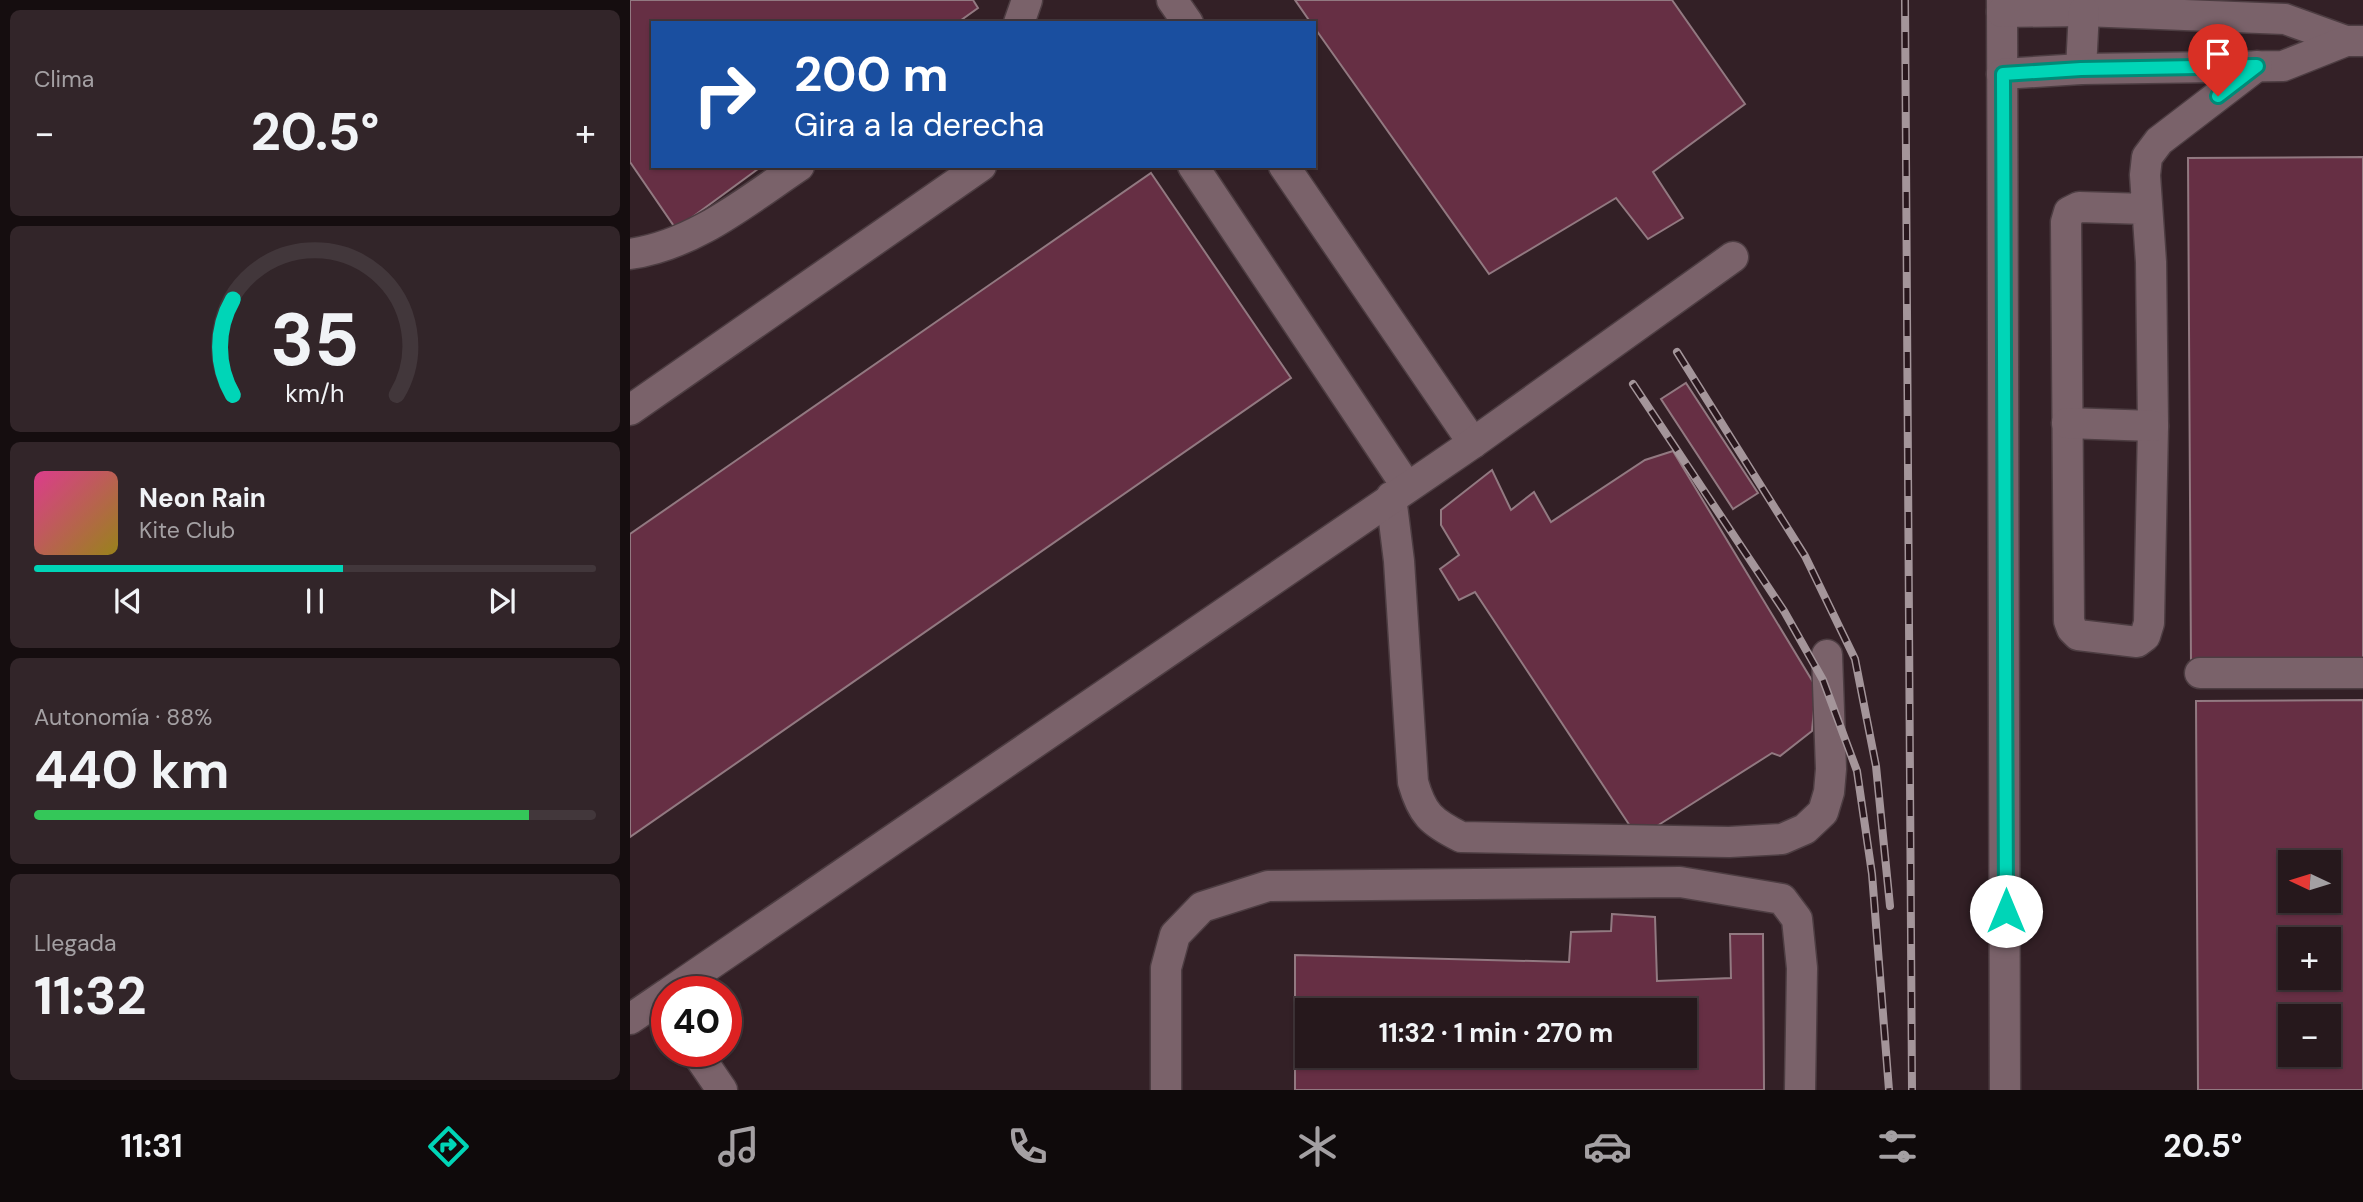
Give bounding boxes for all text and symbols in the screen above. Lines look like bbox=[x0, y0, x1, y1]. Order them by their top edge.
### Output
pin bbox=[2188, 24, 2248, 96]
icon: arrive bbox=[2199, 35, 2237, 73]
text: 200 m bbox=[794, 42, 949, 106]
icon: right bbox=[679, 49, 770, 140]
text: Clima bbox=[34, 64, 94, 94]
text: 20.5° bbox=[251, 98, 379, 166]
text: Gira a la derecha bbox=[794, 104, 1044, 146]
text: − bbox=[34, 108, 55, 158]
text: + bbox=[575, 108, 596, 158]
text: 35 bbox=[270, 293, 360, 388]
text: km/h bbox=[285, 377, 345, 410]
text: Neon Rain bbox=[139, 481, 266, 515]
text: Kite Club bbox=[139, 515, 235, 545]
icon: previous bbox=[109, 582, 147, 620]
icon: pause bbox=[296, 582, 334, 620]
icon: next bbox=[483, 582, 521, 620]
text: Autonomía · 88% bbox=[34, 702, 212, 732]
text: 440 km bbox=[34, 736, 229, 804]
north arrow bbox=[2278, 850, 2342, 914]
map controls bbox=[2278, 850, 2341, 1067]
position arrow bbox=[1969, 874, 2043, 948]
button: + bbox=[2278, 927, 2341, 990]
text: Llegada bbox=[34, 928, 117, 958]
text: 11:32 bbox=[34, 962, 146, 1030]
speed limit sign: 40 bbox=[651, 976, 742, 1067]
button: − bbox=[2278, 1004, 2341, 1067]
text: 11:32 · 1 min · 270 m bbox=[1379, 1016, 1613, 1050]
icon: directions bbox=[424, 1122, 473, 1171]
icon: music bbox=[714, 1122, 763, 1171]
icon: phone bbox=[1003, 1122, 1052, 1171]
icon: climate bbox=[1293, 1122, 1342, 1171]
icon: car bbox=[1583, 1122, 1632, 1171]
icon: filters bbox=[1873, 1122, 1922, 1171]
text: 11:31 bbox=[120, 1125, 183, 1167]
text: 20.5° bbox=[2163, 1125, 2242, 1167]

